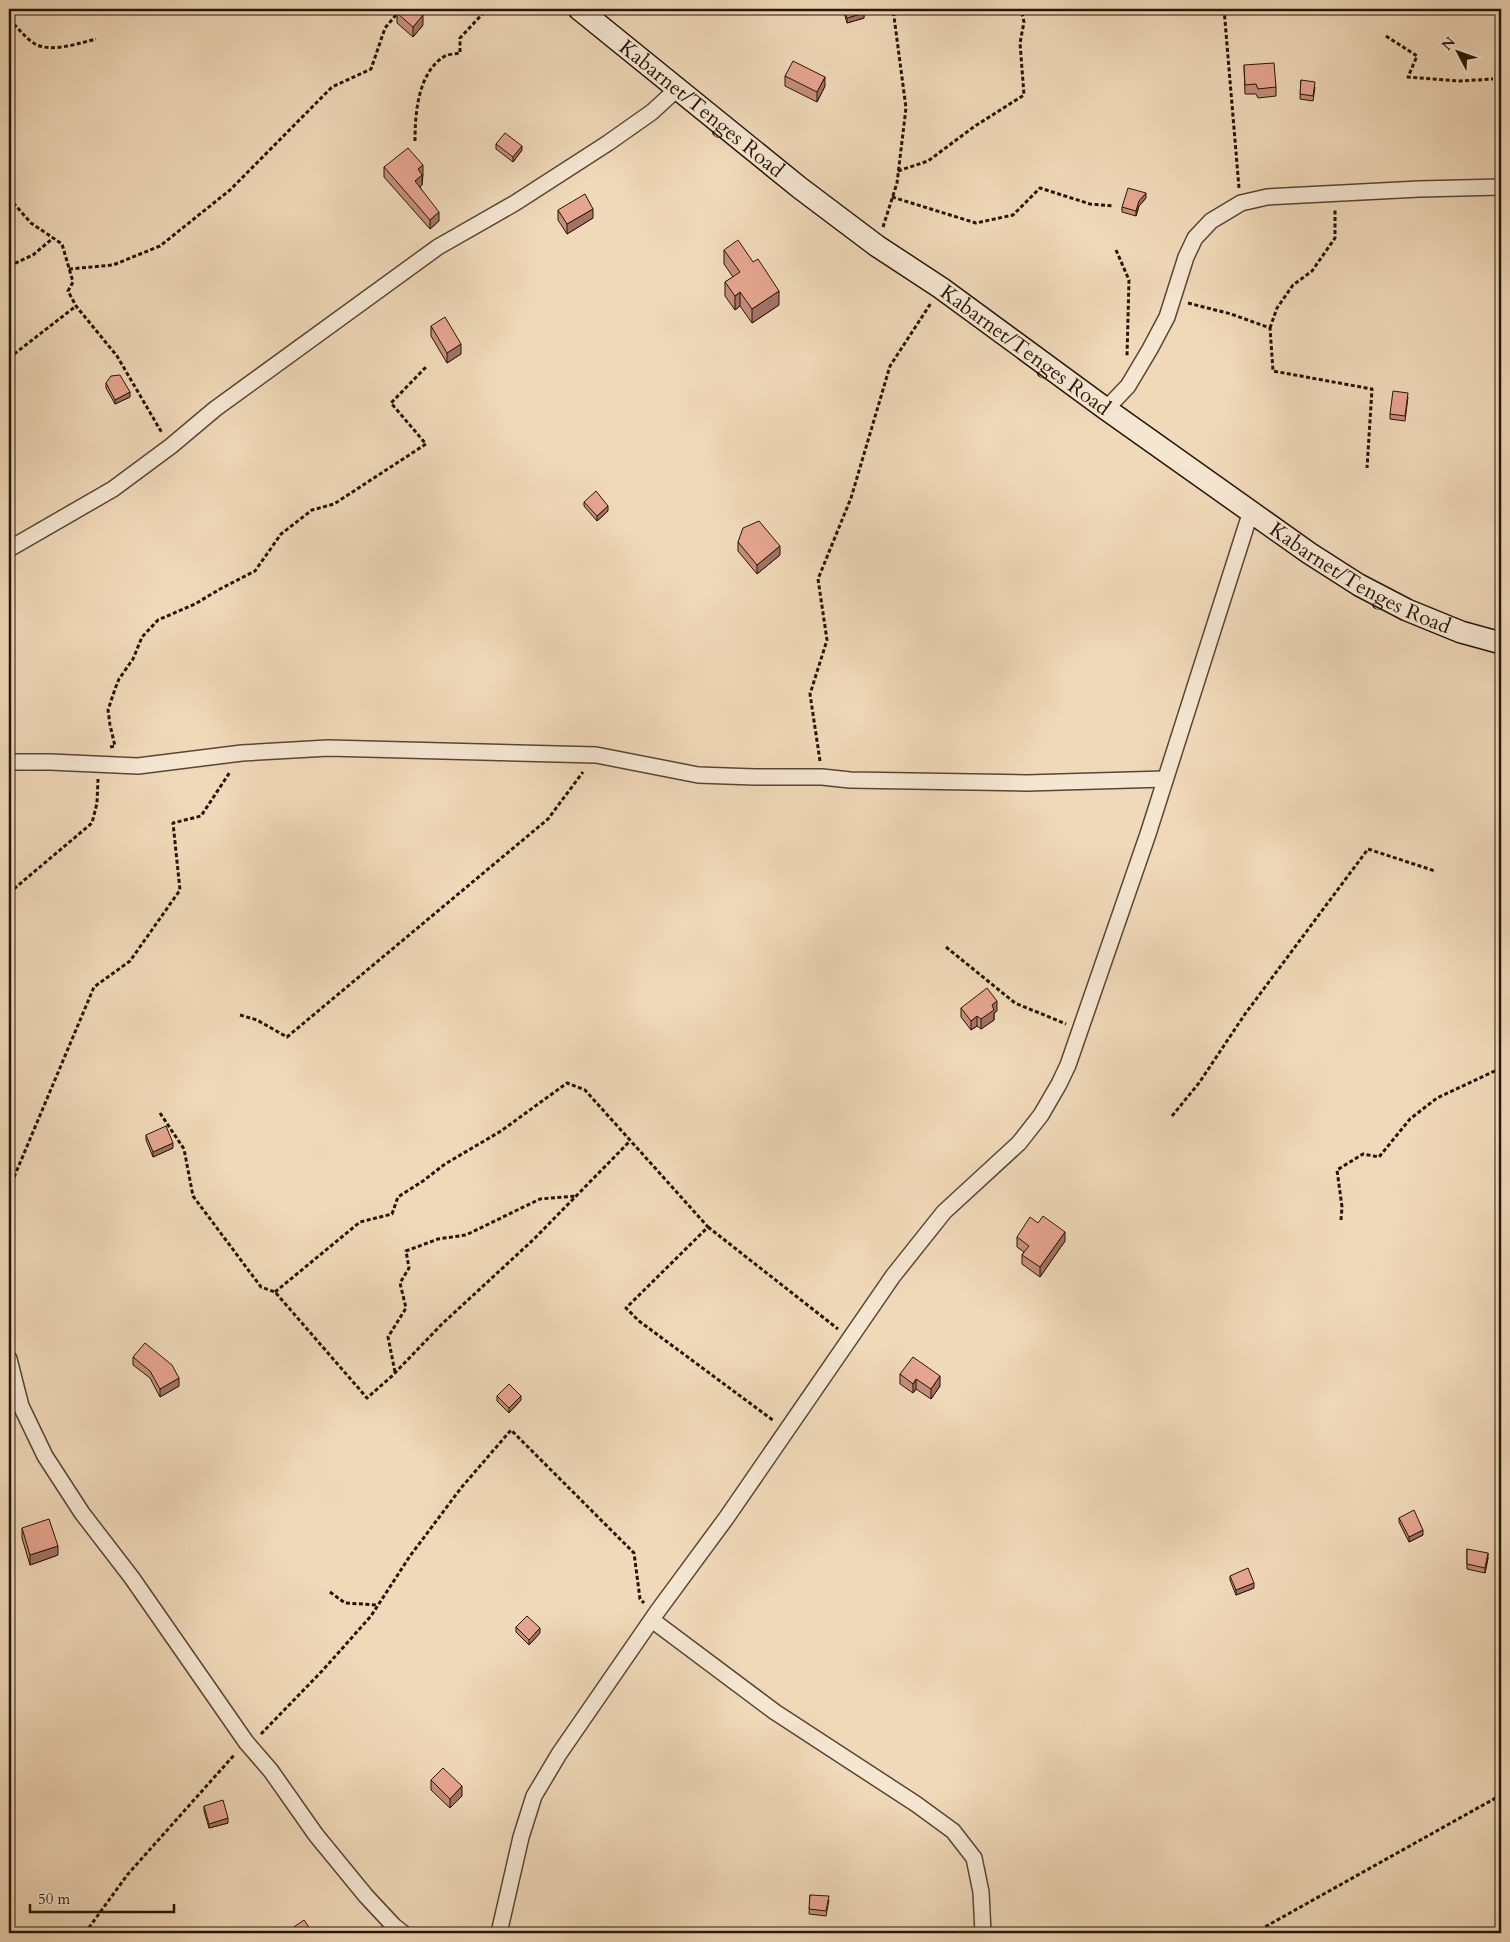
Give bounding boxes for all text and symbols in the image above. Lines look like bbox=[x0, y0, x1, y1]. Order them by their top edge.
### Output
north arrow bbox=[1432, 28, 1482, 78]
street label: Kabarnet/Tenges Road bbox=[613, 33, 790, 185]
text: N bbox=[1437, 33, 1460, 55]
street label: Kabarnet/Tenges Road bbox=[934, 278, 1116, 423]
street label: Kabarnet/Tenges Road bbox=[1263, 515, 1455, 641]
scale bar bbox=[30, 1882, 174, 1914]
text: 50 m bbox=[38, 1889, 70, 1909]

